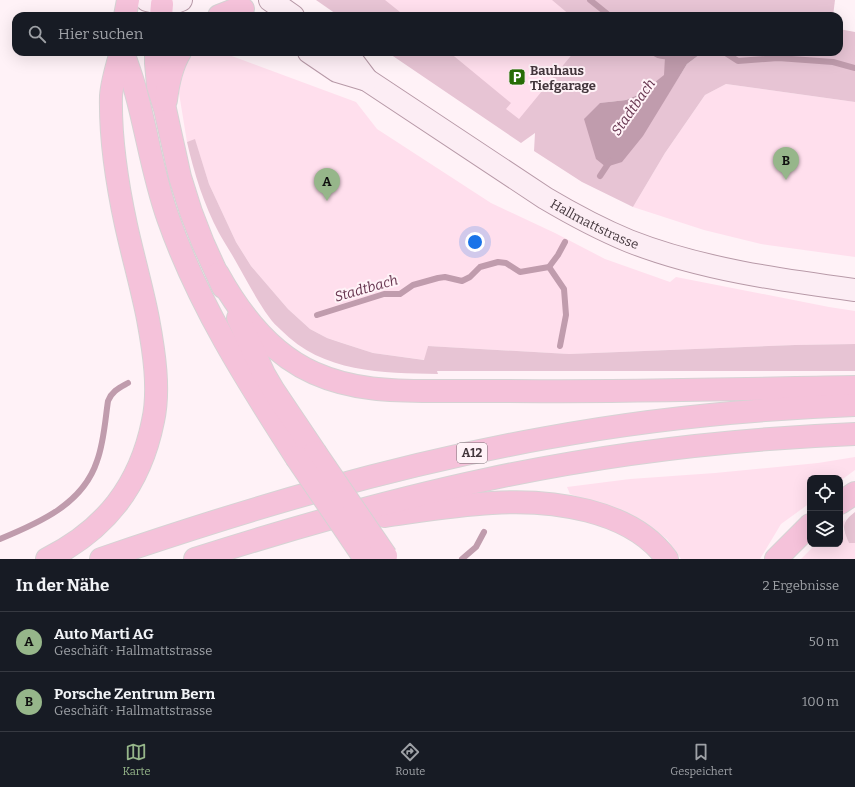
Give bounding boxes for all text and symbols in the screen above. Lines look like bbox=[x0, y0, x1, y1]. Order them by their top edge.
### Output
search box bbox=[12, 12, 843, 56]
icon: search bbox=[26, 23, 48, 45]
text: Hier suchen bbox=[58, 25, 143, 43]
place label: Bauhaus Tiefgarage bbox=[530, 63, 596, 93]
parking icon: Bauhaus Tiefgarage bbox=[507, 67, 527, 87]
water label: Stadtbach bbox=[608, 76, 659, 139]
pin: B bbox=[773, 147, 799, 180]
pin: A bbox=[314, 168, 340, 201]
street label: Hallmattstrasse bbox=[548, 196, 641, 252]
your location bbox=[465, 232, 485, 252]
water label: Stadtbach bbox=[333, 271, 400, 306]
road number: A12 bbox=[457, 443, 487, 463]
map controls bbox=[807, 475, 843, 547]
button: locate bbox=[807, 475, 843, 511]
button: layers bbox=[807, 511, 843, 547]
text: In der Nähe bbox=[16, 575, 109, 596]
text: 2 Ergebnisse bbox=[763, 578, 839, 593]
text: Auto Marti AG bbox=[54, 625, 154, 643]
text: A bbox=[24, 634, 34, 649]
text: 50 m bbox=[809, 634, 839, 649]
text: Geschäft · Hallmattstrasse bbox=[54, 643, 212, 658]
text: Porsche Zentrum Bern bbox=[54, 685, 215, 703]
text: B bbox=[25, 694, 33, 709]
text: 100 m bbox=[802, 694, 839, 709]
text: Geschäft · Hallmattstrasse bbox=[54, 703, 212, 718]
tab: Karte bbox=[122, 741, 150, 778]
tab: Route bbox=[395, 741, 425, 778]
tab: Gespeichert bbox=[670, 741, 733, 778]

